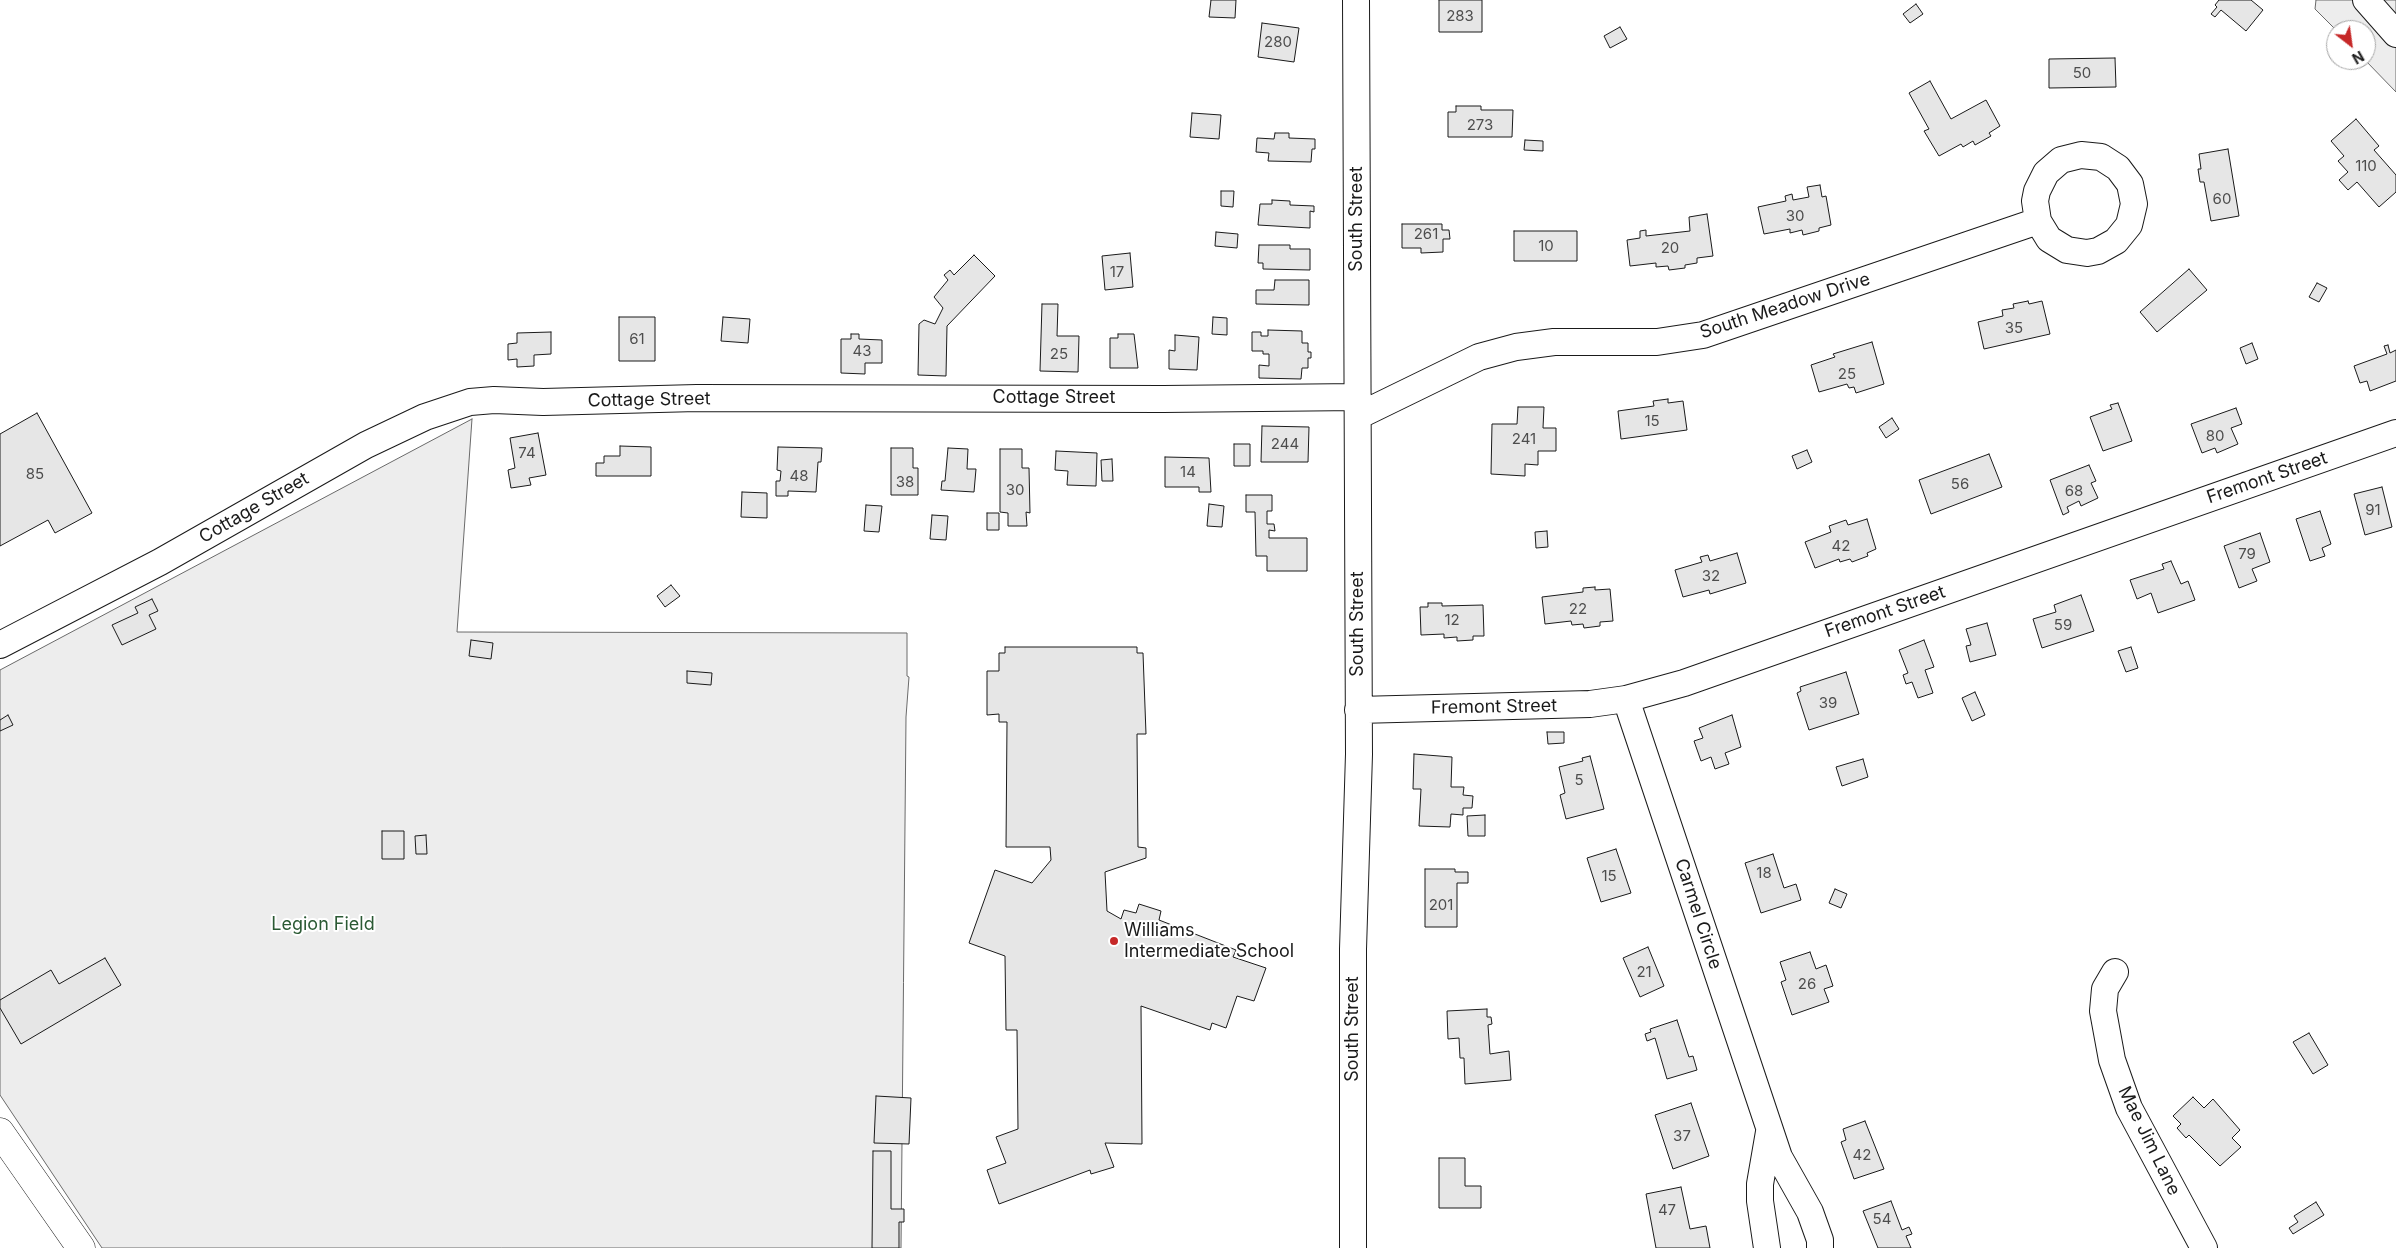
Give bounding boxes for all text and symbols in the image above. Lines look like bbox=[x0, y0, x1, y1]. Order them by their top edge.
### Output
house number: 283 bbox=[1446, 7, 1474, 25]
north arrow bbox=[2326, 20, 2376, 70]
house number: 280 bbox=[1264, 33, 1292, 51]
text: N bbox=[2349, 48, 2367, 68]
house number: 50 bbox=[2073, 64, 2091, 82]
house number: 273 bbox=[1467, 116, 1493, 134]
house number: 110 bbox=[2355, 157, 2377, 175]
street label: South Street bbox=[1346, 166, 1368, 272]
house number: 60 bbox=[2213, 190, 2231, 208]
house number: 30 bbox=[1786, 207, 1804, 225]
house number: 261 bbox=[1414, 225, 1438, 243]
house number: 10 bbox=[1538, 237, 1554, 255]
house number: 20 bbox=[1661, 239, 1679, 257]
house number: 17 bbox=[1110, 263, 1124, 281]
street label: South Meadow Drive bbox=[1697, 268, 1873, 344]
house number: 35 bbox=[2005, 319, 2023, 337]
house number: 61 bbox=[629, 330, 645, 348]
house number: 43 bbox=[853, 342, 871, 360]
house number: 25 bbox=[1050, 345, 1068, 363]
house number: 25 bbox=[1838, 365, 1856, 383]
street label: Cottage Street bbox=[993, 387, 1115, 409]
street label: Cottage Street bbox=[587, 388, 711, 412]
house number: 15 bbox=[1644, 412, 1660, 430]
house number: 80 bbox=[2206, 427, 2224, 445]
house number: 241 bbox=[1512, 430, 1536, 448]
house number: 244 bbox=[1271, 435, 1299, 453]
house number: 74 bbox=[518, 444, 536, 462]
street label: Fremont Street bbox=[2204, 447, 2330, 509]
house number: 14 bbox=[1180, 463, 1196, 481]
house number: 85 bbox=[26, 465, 44, 483]
house number: 48 bbox=[790, 467, 808, 485]
street label: Cottage Street bbox=[195, 468, 313, 548]
house number: 38 bbox=[896, 473, 914, 491]
house number: 56 bbox=[1951, 475, 1969, 493]
house number: 30 bbox=[1006, 481, 1024, 499]
house number: 68 bbox=[2065, 482, 2083, 500]
house number: 91 bbox=[2365, 501, 2381, 519]
house number: 42 bbox=[1832, 537, 1850, 555]
house number: 79 bbox=[2238, 545, 2256, 563]
house number: 32 bbox=[1702, 567, 1720, 585]
street label: South Street bbox=[1347, 571, 1369, 677]
street label: Fremont Street bbox=[1822, 581, 1948, 643]
house number: 22 bbox=[1569, 600, 1587, 618]
house number: 12 bbox=[1444, 611, 1460, 629]
house number: 59 bbox=[2054, 616, 2072, 634]
house number: 39 bbox=[1819, 694, 1837, 712]
street label: Fremont Street bbox=[1431, 695, 1557, 719]
house number: 5 bbox=[1574, 771, 1584, 789]
street label: Carmel Circle bbox=[1670, 856, 1726, 972]
house number: 18 bbox=[1756, 864, 1772, 882]
house number: 15 bbox=[1601, 867, 1617, 885]
house number: 201 bbox=[1429, 896, 1453, 914]
park label: Legion Field bbox=[271, 914, 375, 936]
place label: Williams Intermediate School bbox=[1124, 920, 1294, 962]
marker: Williams Intermediate School bbox=[1108, 935, 1120, 947]
house number: 21 bbox=[1636, 963, 1652, 981]
house number: 26 bbox=[1798, 975, 1816, 993]
street label: South Street bbox=[1342, 976, 1364, 1082]
street label: Mae Jim Lane bbox=[2113, 1083, 2185, 1199]
house number: 37 bbox=[1673, 1127, 1691, 1145]
house number: 42 bbox=[1853, 1146, 1871, 1164]
house number: 47 bbox=[1658, 1201, 1676, 1219]
house number: 54 bbox=[1873, 1210, 1891, 1228]

